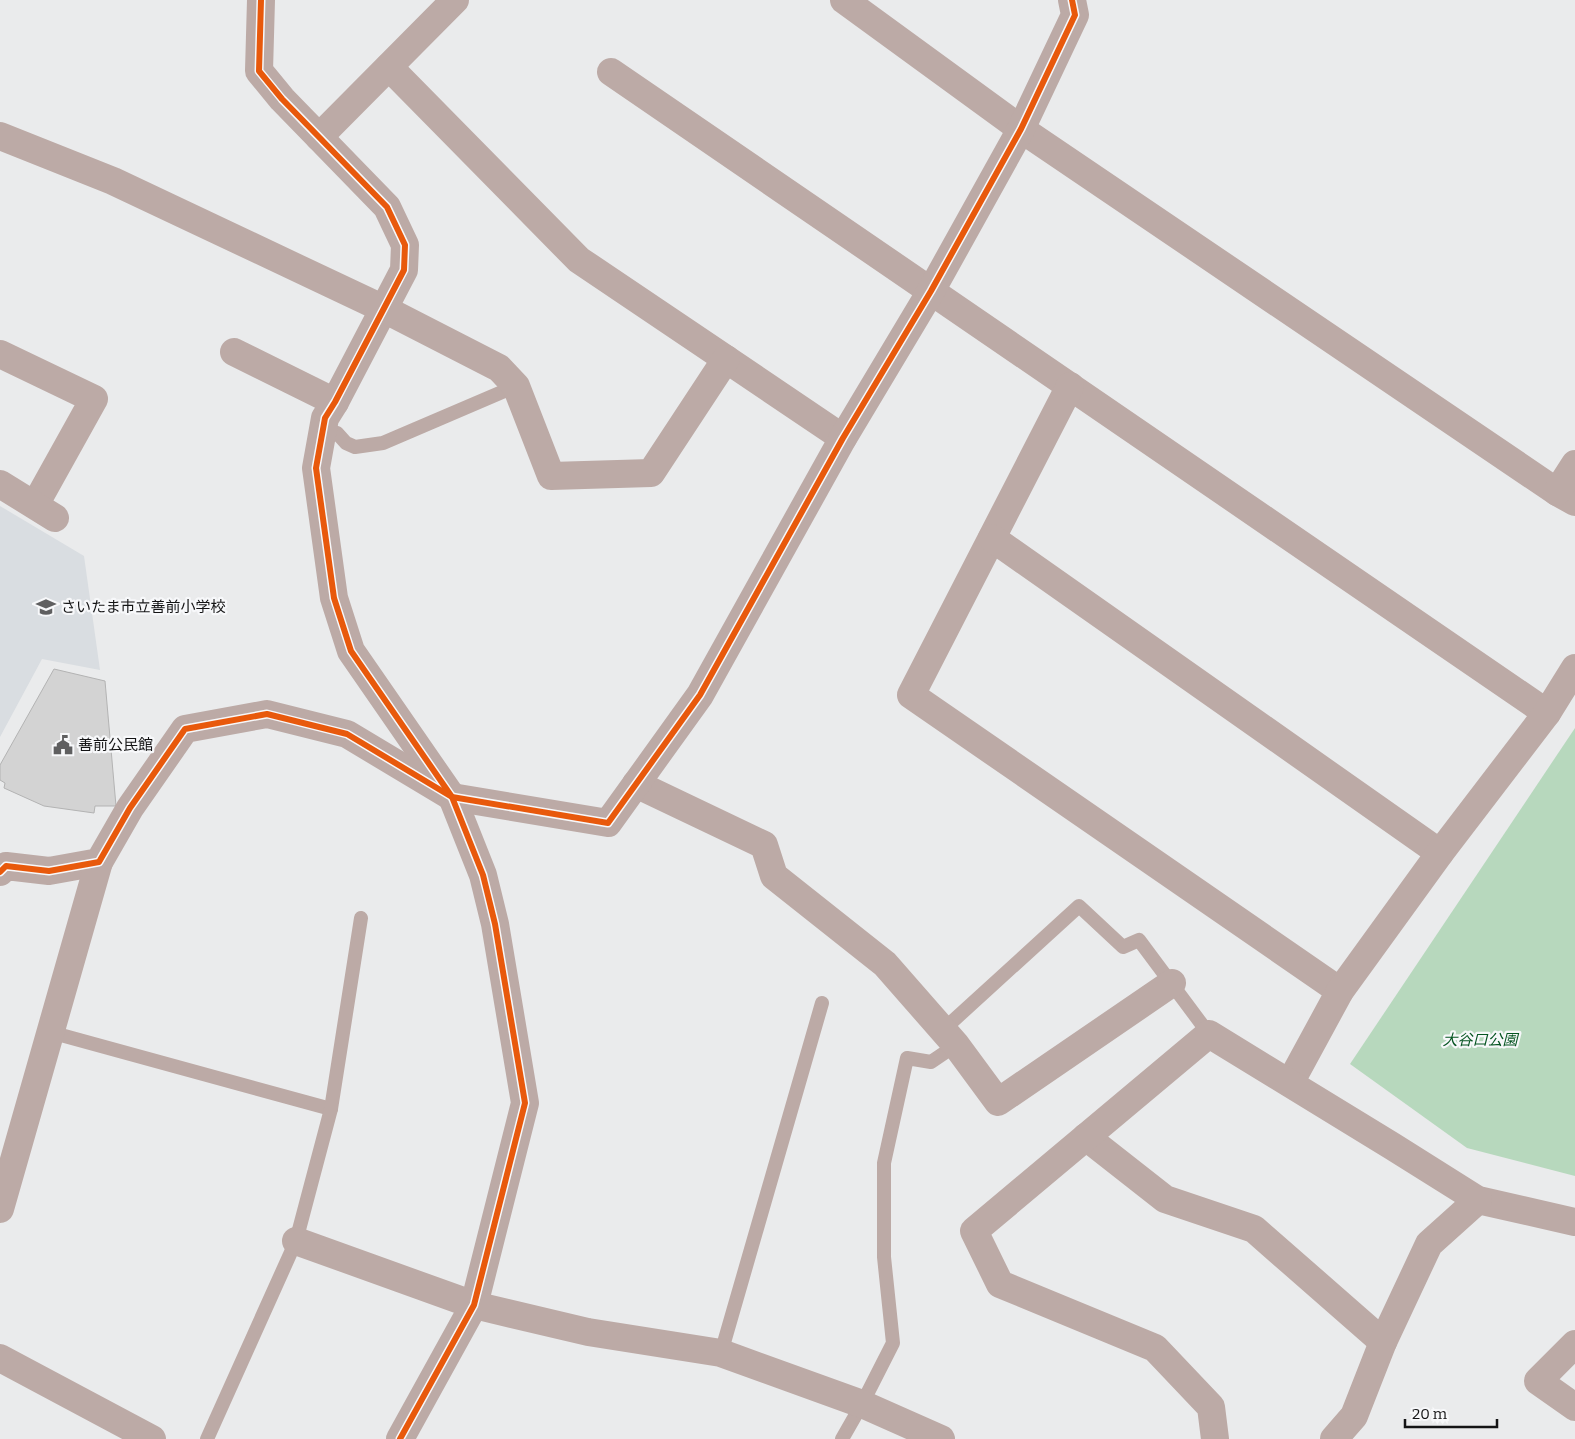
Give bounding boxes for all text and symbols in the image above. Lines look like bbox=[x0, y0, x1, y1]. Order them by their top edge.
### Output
school or university icon: さいたま市立善前小学校 bbox=[35, 596, 57, 618]
place label: さいたま市立善前小学校 bbox=[61, 598, 226, 616]
public building icon: 善前公民館 bbox=[52, 734, 74, 756]
place label: 善前公民館 bbox=[78, 736, 153, 754]
park label: 大谷口公園 bbox=[1442, 1031, 1519, 1049]
scale bar bbox=[1405, 1396, 1498, 1428]
text: 20 m bbox=[1412, 1405, 1448, 1423]

